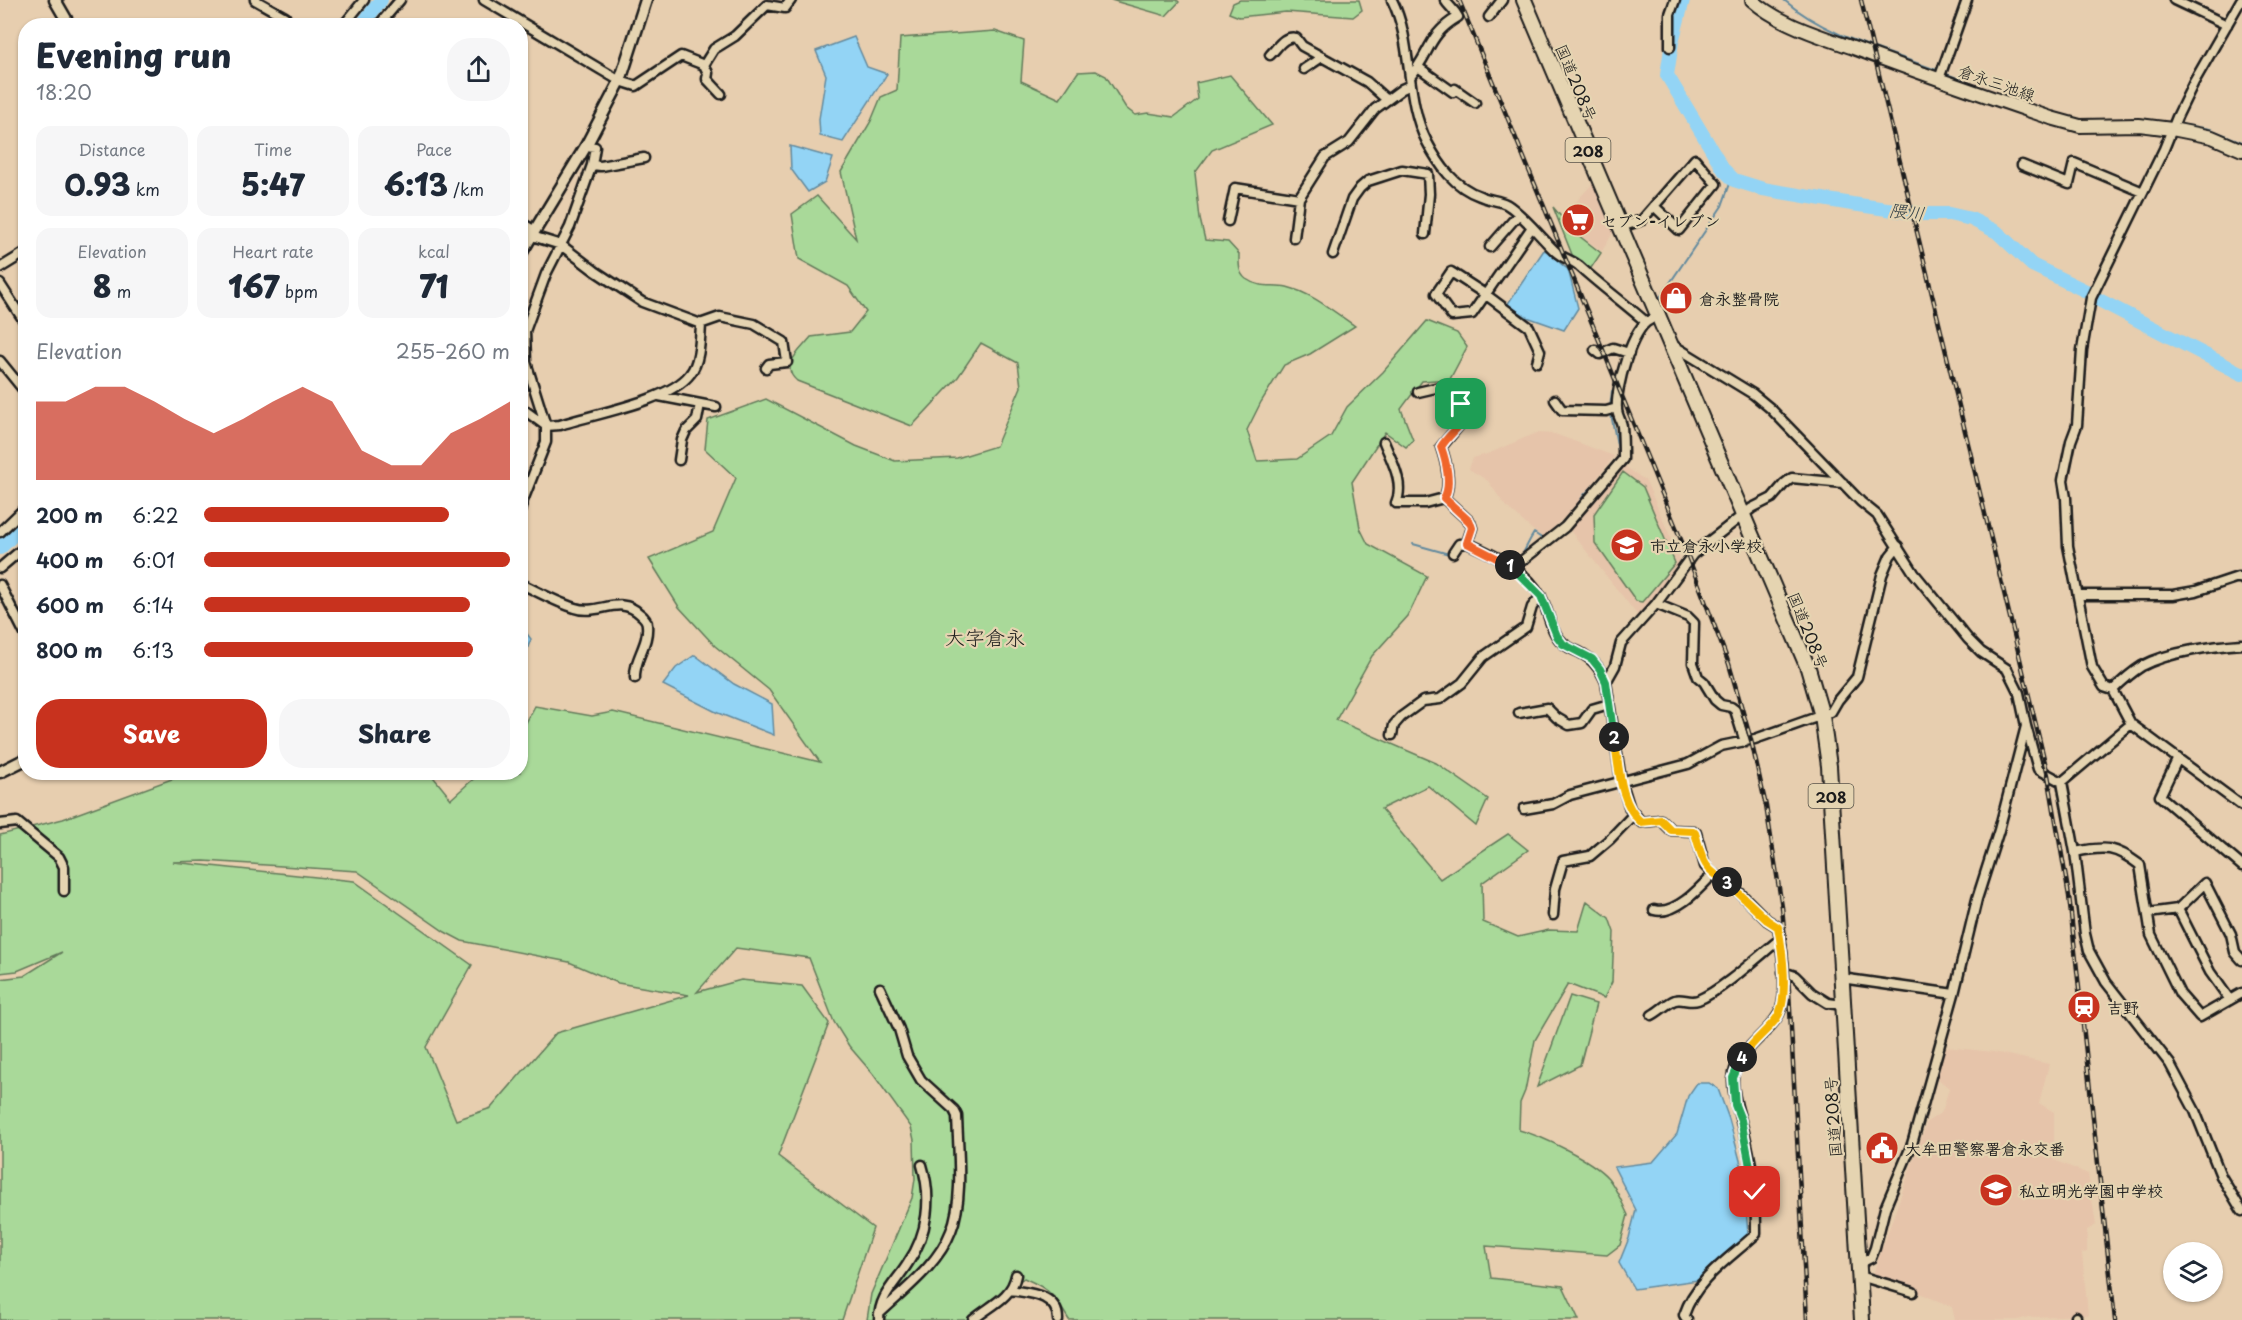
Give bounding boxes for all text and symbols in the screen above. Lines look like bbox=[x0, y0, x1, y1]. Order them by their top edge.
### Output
text: Evening run bbox=[36, 29, 231, 79]
button: share bbox=[447, 38, 510, 101]
street label: 国道208号 bbox=[1550, 40, 1604, 124]
street label: 倉永三池線 bbox=[1955, 58, 2039, 106]
text: 18:20 bbox=[36, 77, 92, 107]
text: Distance bbox=[78, 137, 146, 161]
text: Time bbox=[254, 137, 292, 161]
text: Pace bbox=[416, 137, 452, 161]
road number: 208 bbox=[1566, 138, 1610, 162]
text: 0.93 bbox=[64, 161, 131, 206]
text: 5:47 bbox=[241, 161, 305, 206]
text: 6:13 bbox=[384, 161, 448, 206]
text: km bbox=[131, 177, 160, 201]
text: /km bbox=[448, 177, 484, 201]
water label: 隈川 bbox=[1887, 195, 1927, 227]
supermarket icon: セブン-イレブン bbox=[1560, 202, 1596, 238]
place label: セブン-イレブン bbox=[1601, 208, 1720, 232]
text: Elevation bbox=[77, 239, 147, 263]
text: Heart rate bbox=[233, 239, 313, 263]
text: kcal bbox=[418, 239, 450, 263]
text: 8 bbox=[93, 263, 112, 308]
text: 167 bbox=[228, 263, 280, 308]
text: 71 bbox=[419, 263, 449, 308]
text: m bbox=[112, 279, 131, 303]
text: bpm bbox=[280, 279, 318, 303]
shop icon: 倉永整骨院 bbox=[1658, 280, 1694, 316]
place label: 倉永整骨院 bbox=[1699, 286, 1779, 310]
text: Elevation bbox=[36, 336, 122, 366]
text: 255–260 m bbox=[396, 336, 510, 366]
pin bbox=[1435, 378, 1486, 429]
icon: arrive bbox=[1444, 387, 1477, 420]
text: 200 m bbox=[36, 500, 103, 530]
text: 6:22 bbox=[132, 500, 179, 530]
school or university icon: 市立倉永小学校 bbox=[1609, 527, 1645, 563]
place label: 市立倉永小学校 bbox=[1650, 533, 1762, 557]
text: 400 m bbox=[36, 545, 104, 575]
text: 6:01 bbox=[132, 545, 175, 575]
pin: 1 bbox=[1495, 550, 1525, 580]
text: 1 bbox=[1506, 553, 1514, 577]
street label: 国道208号 bbox=[1783, 588, 1835, 672]
text: 600 m bbox=[36, 590, 104, 620]
text: 6:14 bbox=[132, 590, 174, 620]
district label: 大字倉永 bbox=[945, 622, 1025, 652]
text: 800 m bbox=[36, 635, 103, 665]
text: 6:13 bbox=[132, 635, 174, 665]
button: Save bbox=[36, 699, 267, 768]
button: Share bbox=[279, 699, 510, 768]
pin: 2 bbox=[1599, 722, 1629, 752]
text: 2 bbox=[1608, 725, 1620, 749]
road number: 208 bbox=[1808, 784, 1854, 808]
pin: 3 bbox=[1712, 867, 1742, 897]
text: 3 bbox=[1722, 870, 1732, 894]
station icon: 吉野 bbox=[2066, 989, 2102, 1025]
place label: 吉野 bbox=[2107, 995, 2139, 1019]
pin: 4 bbox=[1727, 1042, 1757, 1072]
text: 4 bbox=[1737, 1045, 1747, 1069]
street label: 国道208号 bbox=[1817, 1076, 1847, 1158]
public building icon: 大牟田警察署倉永交番 bbox=[1864, 1130, 1900, 1166]
place label: 大牟田警察署倉永交番 bbox=[1905, 1136, 2065, 1160]
pin bbox=[1729, 1166, 1780, 1217]
school or university icon: 私立明光学園中学校 bbox=[1978, 1172, 2014, 1208]
icon: check bbox=[1738, 1175, 1771, 1208]
place label: 私立明光学園中学校 bbox=[2019, 1178, 2163, 1202]
map controls bbox=[2163, 1242, 2223, 1302]
button: layers bbox=[2163, 1242, 2223, 1302]

